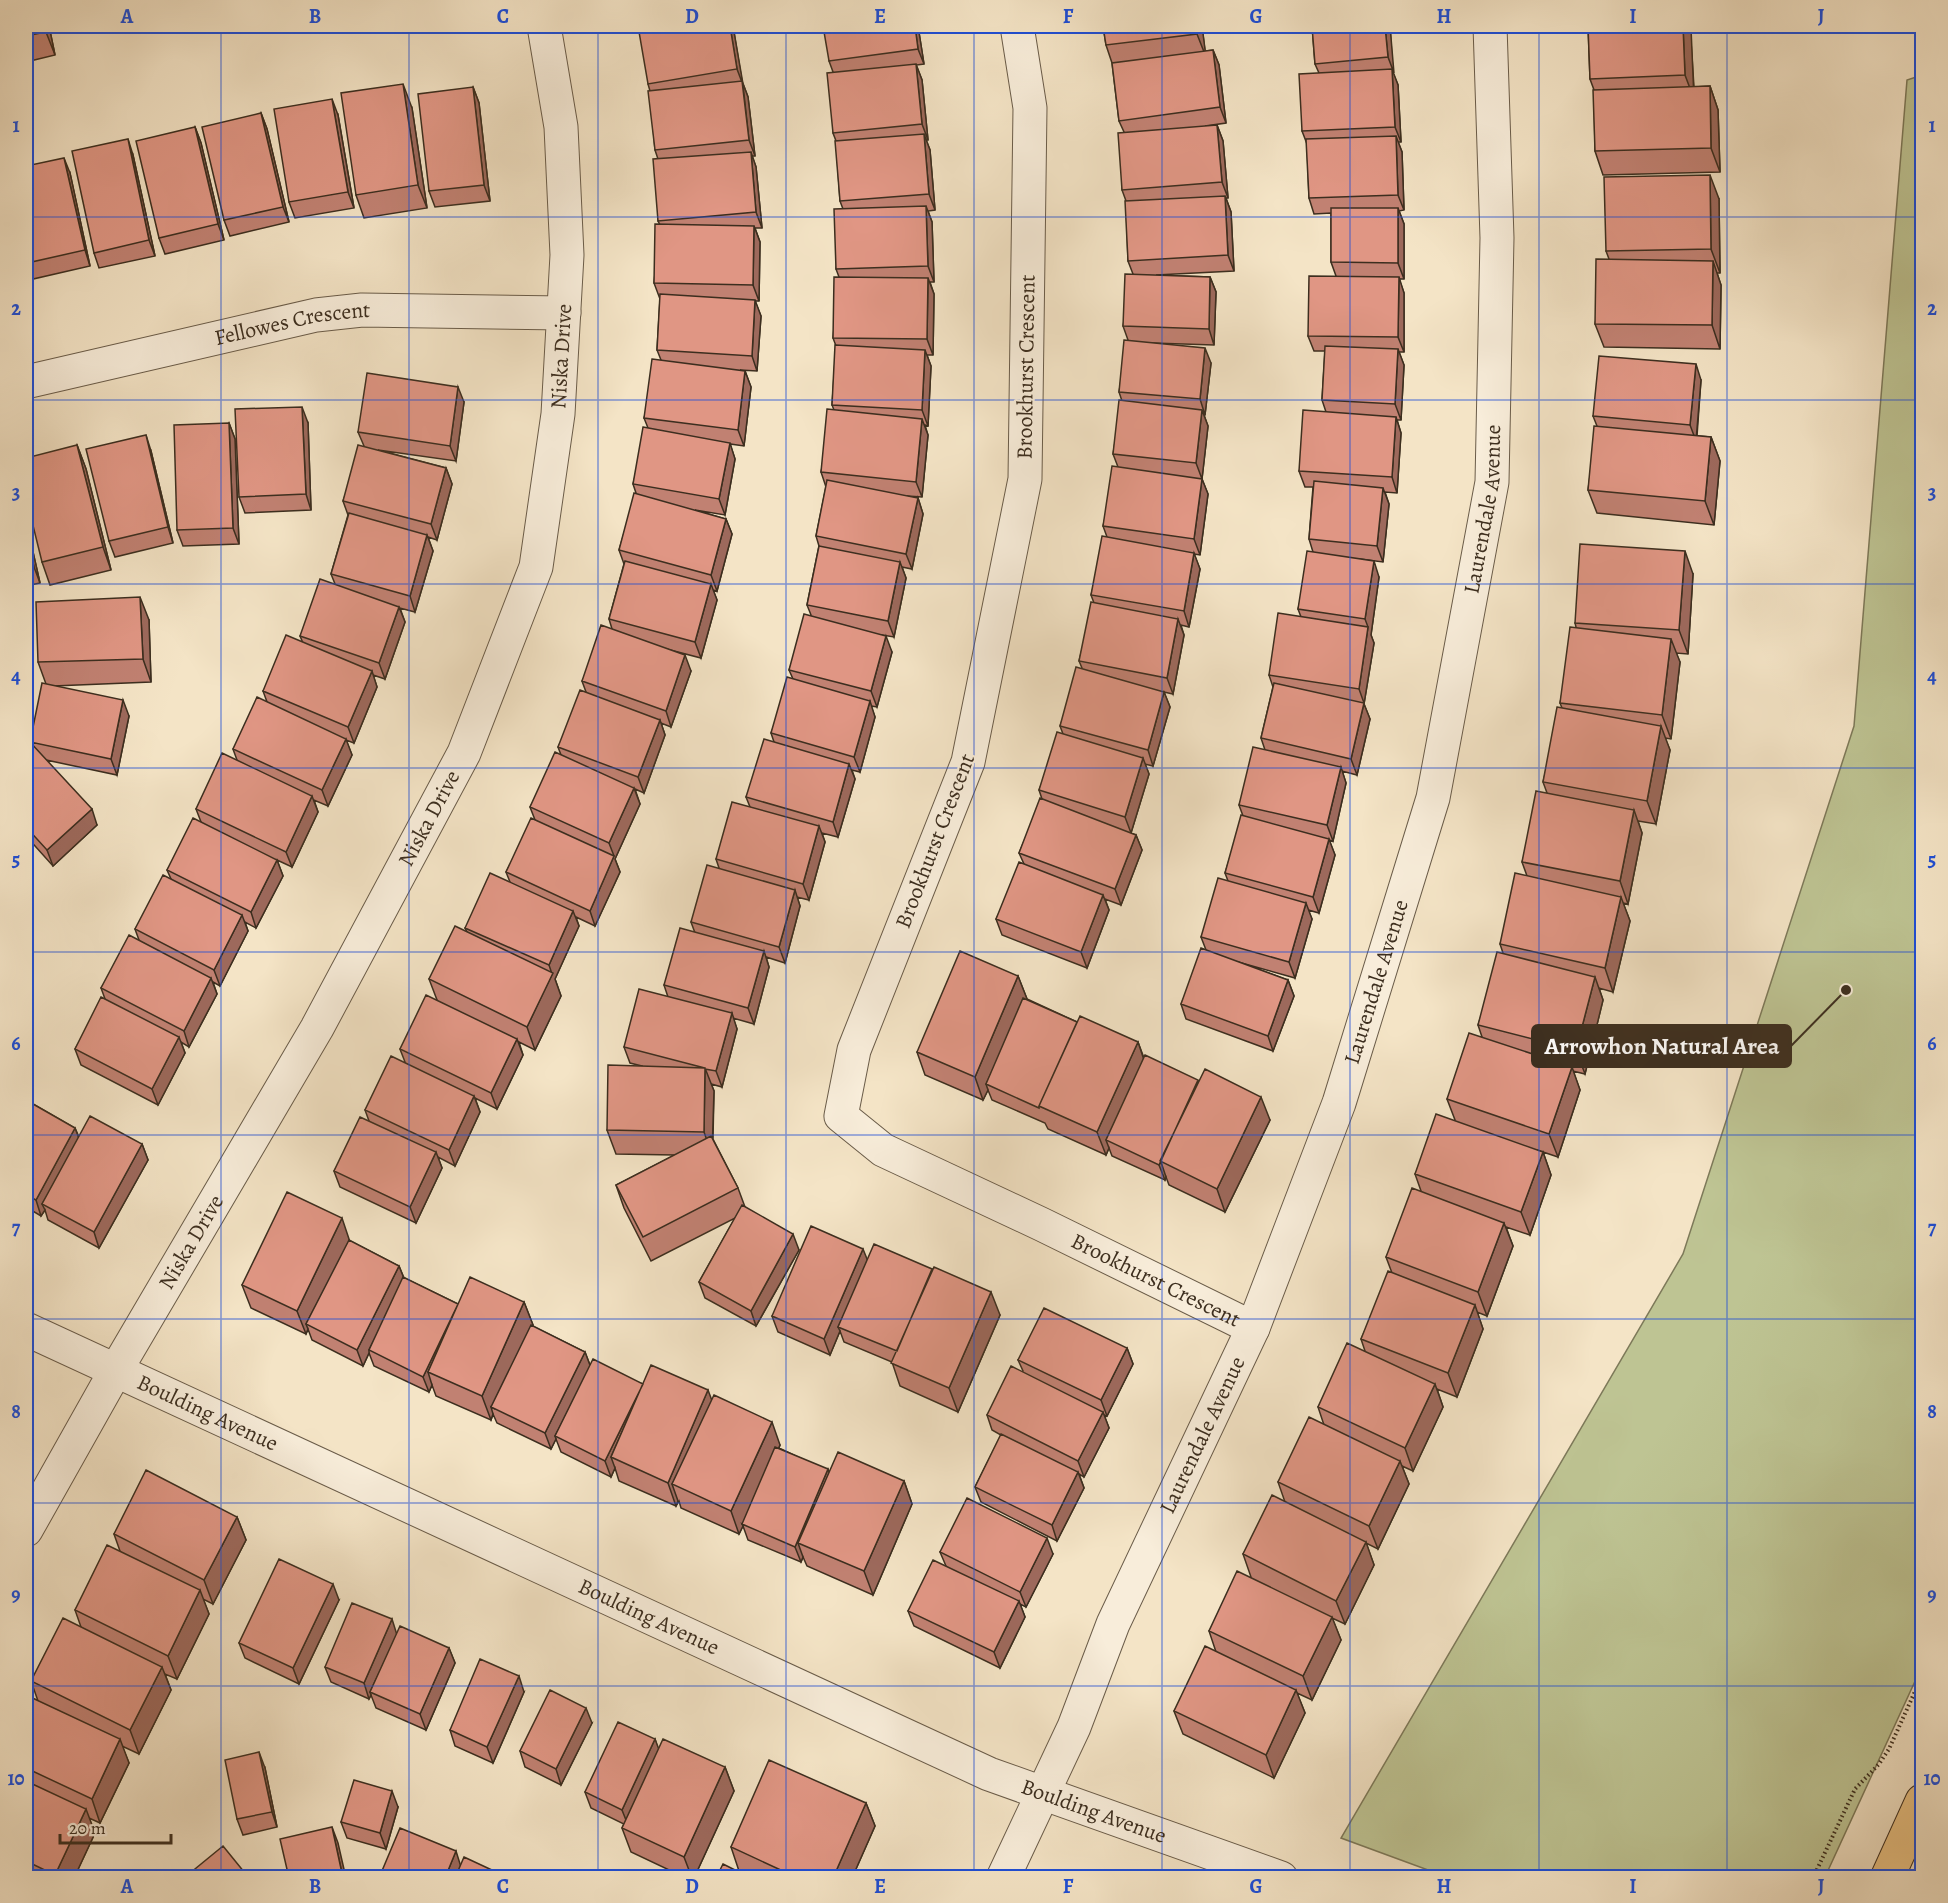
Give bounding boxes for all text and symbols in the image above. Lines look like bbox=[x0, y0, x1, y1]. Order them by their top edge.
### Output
text: A bbox=[120, 3, 134, 30]
text: B bbox=[309, 3, 321, 30]
text: C bbox=[497, 3, 509, 30]
text: D bbox=[685, 3, 699, 30]
text: E bbox=[874, 3, 886, 30]
text: F bbox=[1063, 3, 1074, 30]
text: G bbox=[1249, 3, 1263, 30]
text: H bbox=[1437, 3, 1452, 30]
text: I bbox=[1629, 3, 1637, 30]
text: J bbox=[1818, 3, 1825, 30]
text: 1 bbox=[12, 112, 20, 139]
text: 1 bbox=[1928, 112, 1936, 139]
street label: Brookhurst Crescent bbox=[1009, 274, 1043, 460]
text: 2 bbox=[11, 295, 21, 322]
street label: Fellowes Crescent bbox=[212, 295, 370, 353]
text: 2 bbox=[1927, 295, 1937, 322]
street label: Niska Drive bbox=[543, 303, 579, 410]
street label: Laurendale Avenue bbox=[1456, 424, 1508, 596]
text: 3 bbox=[12, 479, 20, 506]
text: 3 bbox=[1928, 479, 1936, 506]
text: 4 bbox=[11, 663, 21, 690]
text: 4 bbox=[1927, 663, 1937, 690]
street label: Brookhurst Crescent bbox=[888, 749, 982, 933]
street label: Niska Drive bbox=[391, 765, 467, 872]
text: 5 bbox=[12, 846, 20, 873]
text: 5 bbox=[1928, 846, 1936, 873]
street label: Laurendale Avenue bbox=[1337, 896, 1416, 1068]
callout: Arrowhon Natural Area bbox=[1532, 1025, 1791, 1067]
text: 6 bbox=[11, 1030, 21, 1057]
text: Arrowhon Natural Area bbox=[1543, 1030, 1780, 1062]
text: 6 bbox=[1927, 1030, 1937, 1057]
street label: Niska Drive bbox=[152, 1189, 231, 1295]
text: 7 bbox=[12, 1214, 21, 1241]
text: 7 bbox=[1928, 1214, 1937, 1241]
street label: Brookhurst Crescent bbox=[1066, 1226, 1245, 1334]
street label: Laurendale Avenue bbox=[1152, 1351, 1252, 1519]
street label: Boulding Avenue bbox=[132, 1367, 283, 1458]
text: 8 bbox=[11, 1398, 21, 1425]
text: 8 bbox=[1927, 1398, 1937, 1425]
street label: Boulding Avenue bbox=[573, 1571, 724, 1662]
text: 9 bbox=[11, 1581, 21, 1608]
text: 9 bbox=[1927, 1581, 1937, 1608]
text: 10 bbox=[7, 1765, 25, 1792]
text: 10 bbox=[1923, 1765, 1941, 1792]
street label: Boulding Avenue bbox=[1017, 1772, 1170, 1851]
scale bar bbox=[60, 1807, 171, 1845]
text: 20 m bbox=[69, 1816, 106, 1840]
text: A bbox=[120, 1873, 134, 1900]
text: B bbox=[309, 1873, 321, 1900]
text: C bbox=[497, 1873, 509, 1900]
text: D bbox=[685, 1873, 699, 1900]
text: E bbox=[874, 1873, 886, 1900]
text: F bbox=[1063, 1873, 1074, 1900]
text: G bbox=[1249, 1873, 1263, 1900]
text: H bbox=[1437, 1873, 1452, 1900]
text: I bbox=[1629, 1873, 1637, 1900]
text: J bbox=[1818, 1873, 1825, 1900]

